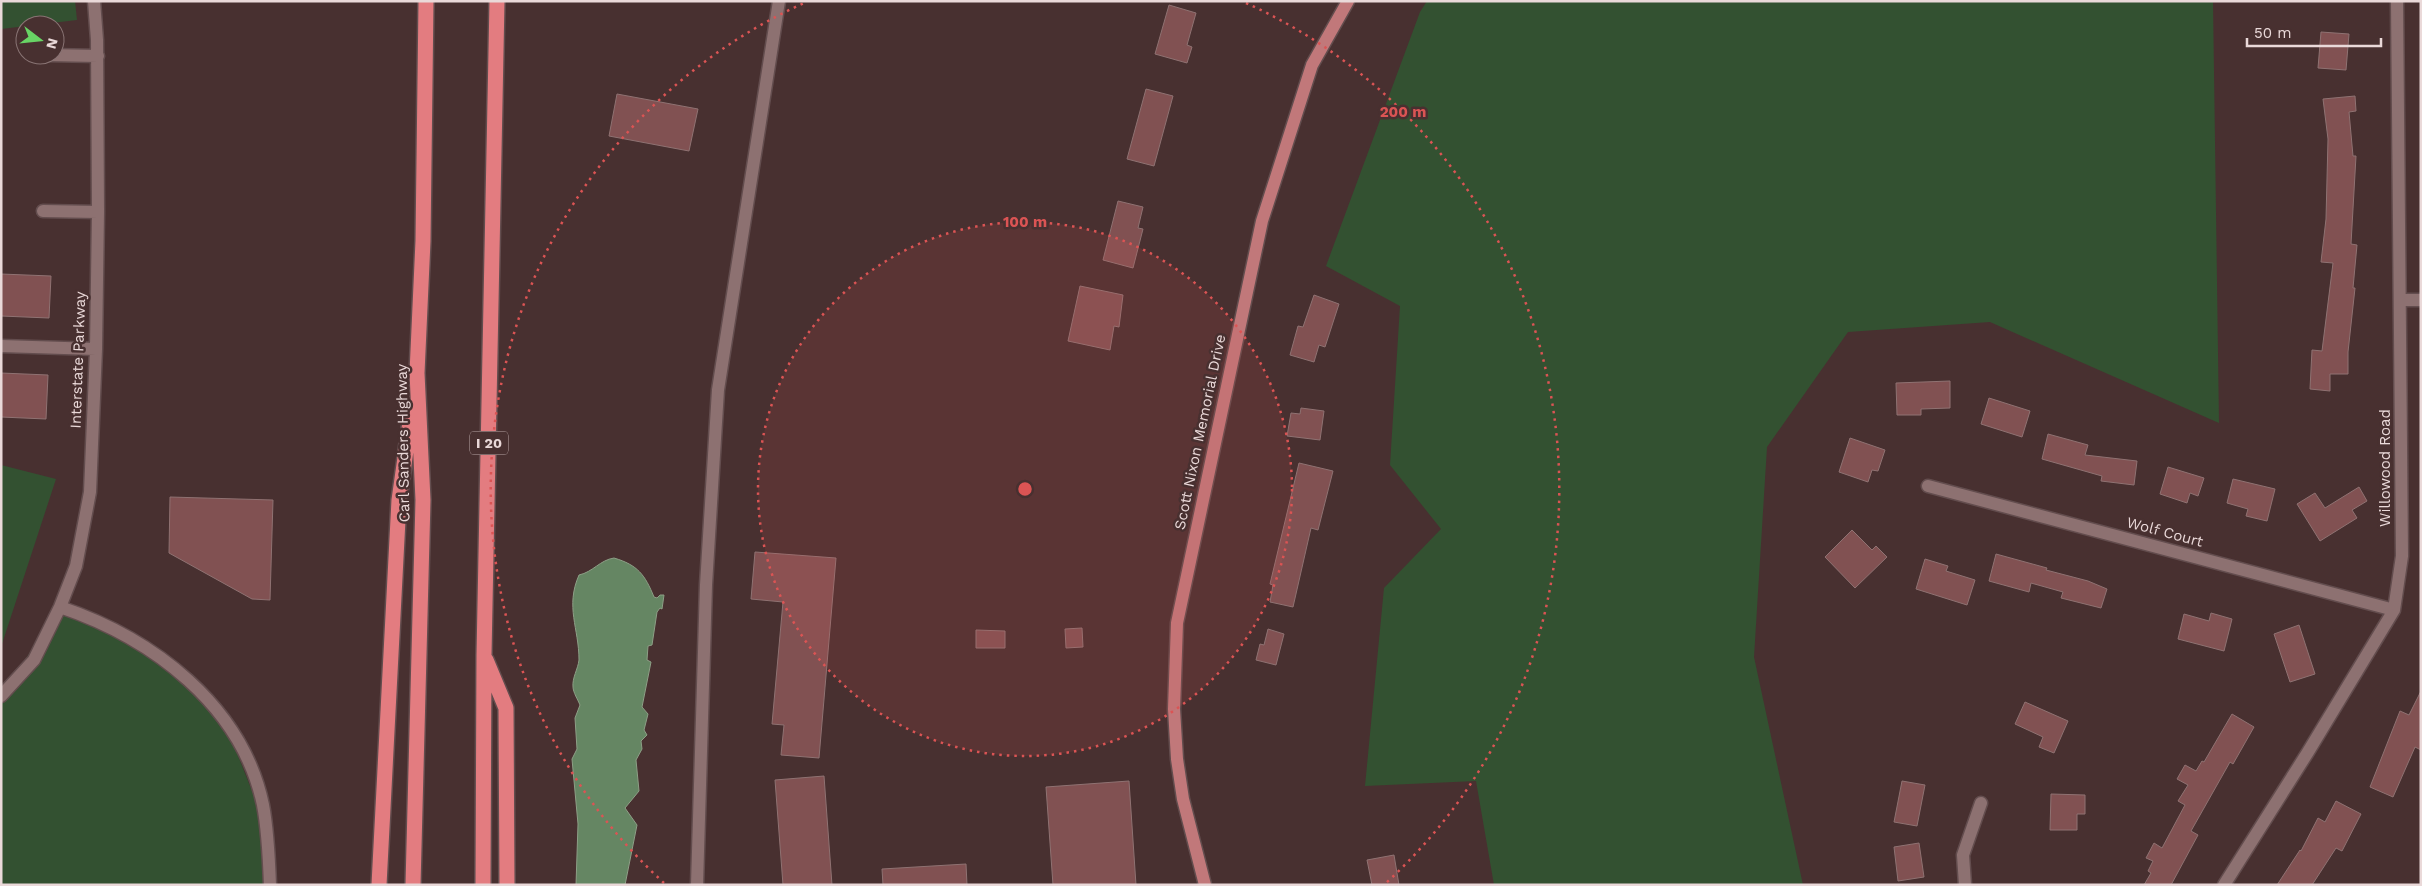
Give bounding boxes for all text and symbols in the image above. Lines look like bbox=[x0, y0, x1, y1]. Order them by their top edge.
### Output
north arrow bbox=[15, 15, 65, 65]
scale bar bbox=[2247, 15, 2381, 47]
text: 50 m bbox=[2254, 24, 2291, 42]
text: N bbox=[43, 36, 62, 51]
text: 200 m bbox=[1380, 103, 1426, 121]
text: 100 m bbox=[1003, 213, 1047, 231]
street label: Interstate Parkway bbox=[67, 291, 89, 429]
street label: Scott Nixon Memorial Drive bbox=[1170, 333, 1230, 531]
street label: Carl Sanders Highway bbox=[393, 363, 413, 522]
street label: Willowood Road bbox=[2376, 409, 2394, 527]
road number: I 20 bbox=[470, 432, 508, 454]
centre of rings bbox=[1016, 480, 1034, 498]
street label: Wolf Court bbox=[2125, 513, 2206, 551]

